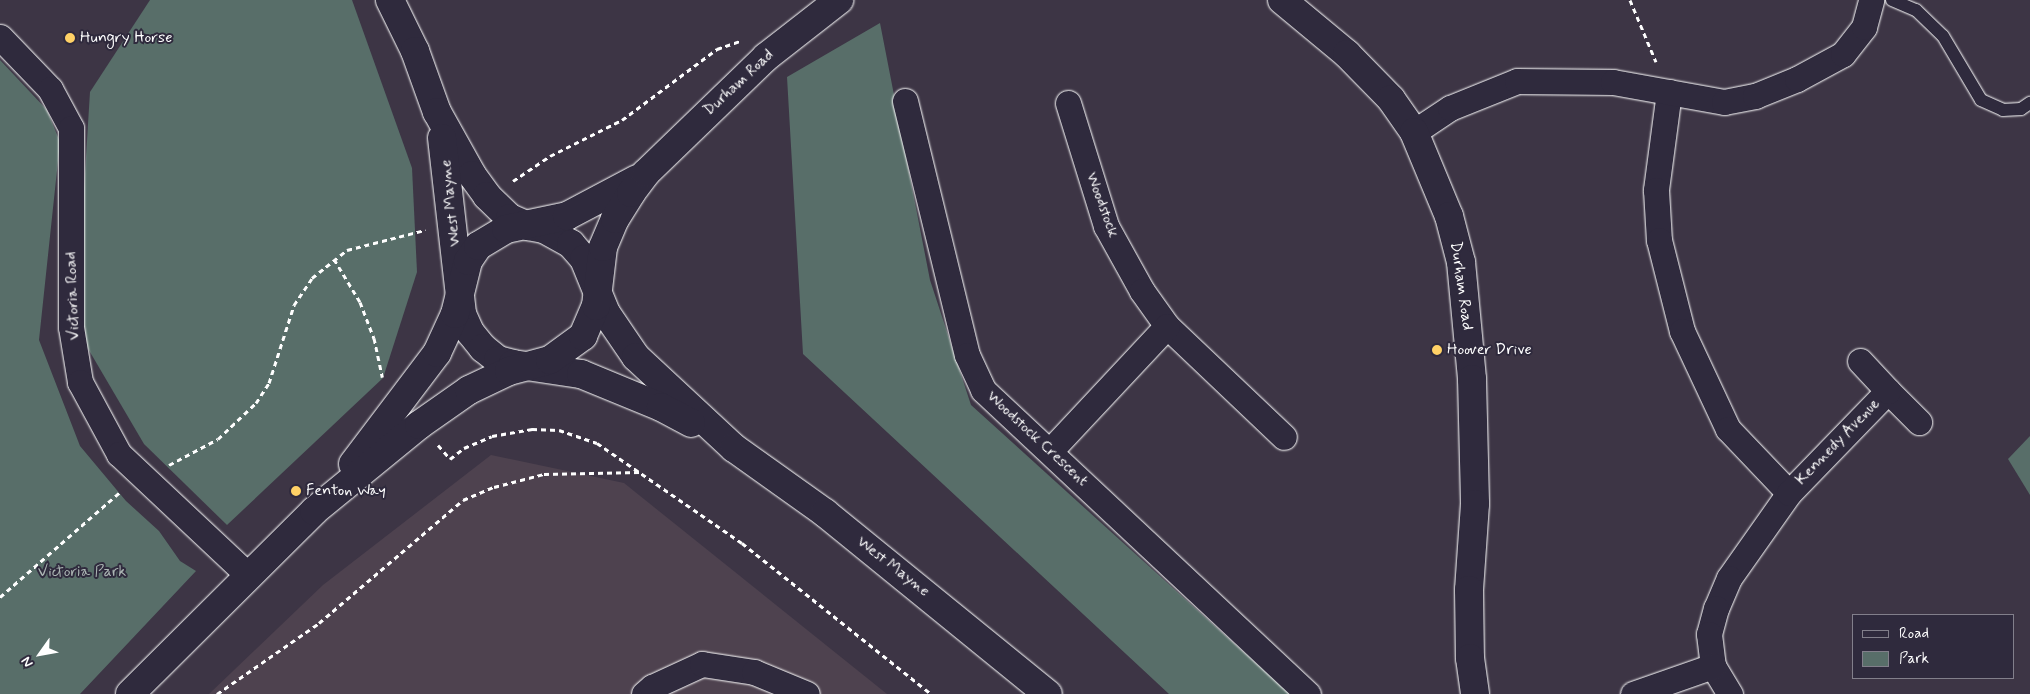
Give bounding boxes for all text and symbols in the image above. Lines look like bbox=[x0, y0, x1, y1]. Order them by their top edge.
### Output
place label: Hungry Horse bbox=[80, 28, 171, 48]
marker: Hungry Horse bbox=[64, 32, 76, 44]
street label: Durham Road bbox=[700, 45, 778, 121]
street label: West Mayne bbox=[437, 159, 465, 247]
street label: Woodstock bbox=[1081, 170, 1123, 240]
street label: Durham Road bbox=[1445, 240, 1477, 332]
street label: Victoria Road bbox=[62, 251, 84, 341]
place label: Hoover Drive bbox=[1447, 340, 1531, 360]
marker: Hoover Drive bbox=[1431, 344, 1443, 356]
street label: Woodstock Crescent bbox=[982, 386, 1092, 492]
street label: Kennedy Avenue bbox=[1790, 393, 1886, 491]
place label: Fenton Way bbox=[306, 481, 388, 501]
marker: Fenton Way bbox=[290, 485, 302, 497]
street label: West Mayne bbox=[853, 533, 933, 601]
park label: Victoria Park bbox=[38, 562, 126, 582]
legend bbox=[1852, 614, 2015, 679]
text: Road bbox=[1899, 624, 1929, 644]
north arrow bbox=[15, 629, 65, 679]
text: Park bbox=[1899, 649, 1929, 669]
text: N bbox=[17, 653, 37, 671]

